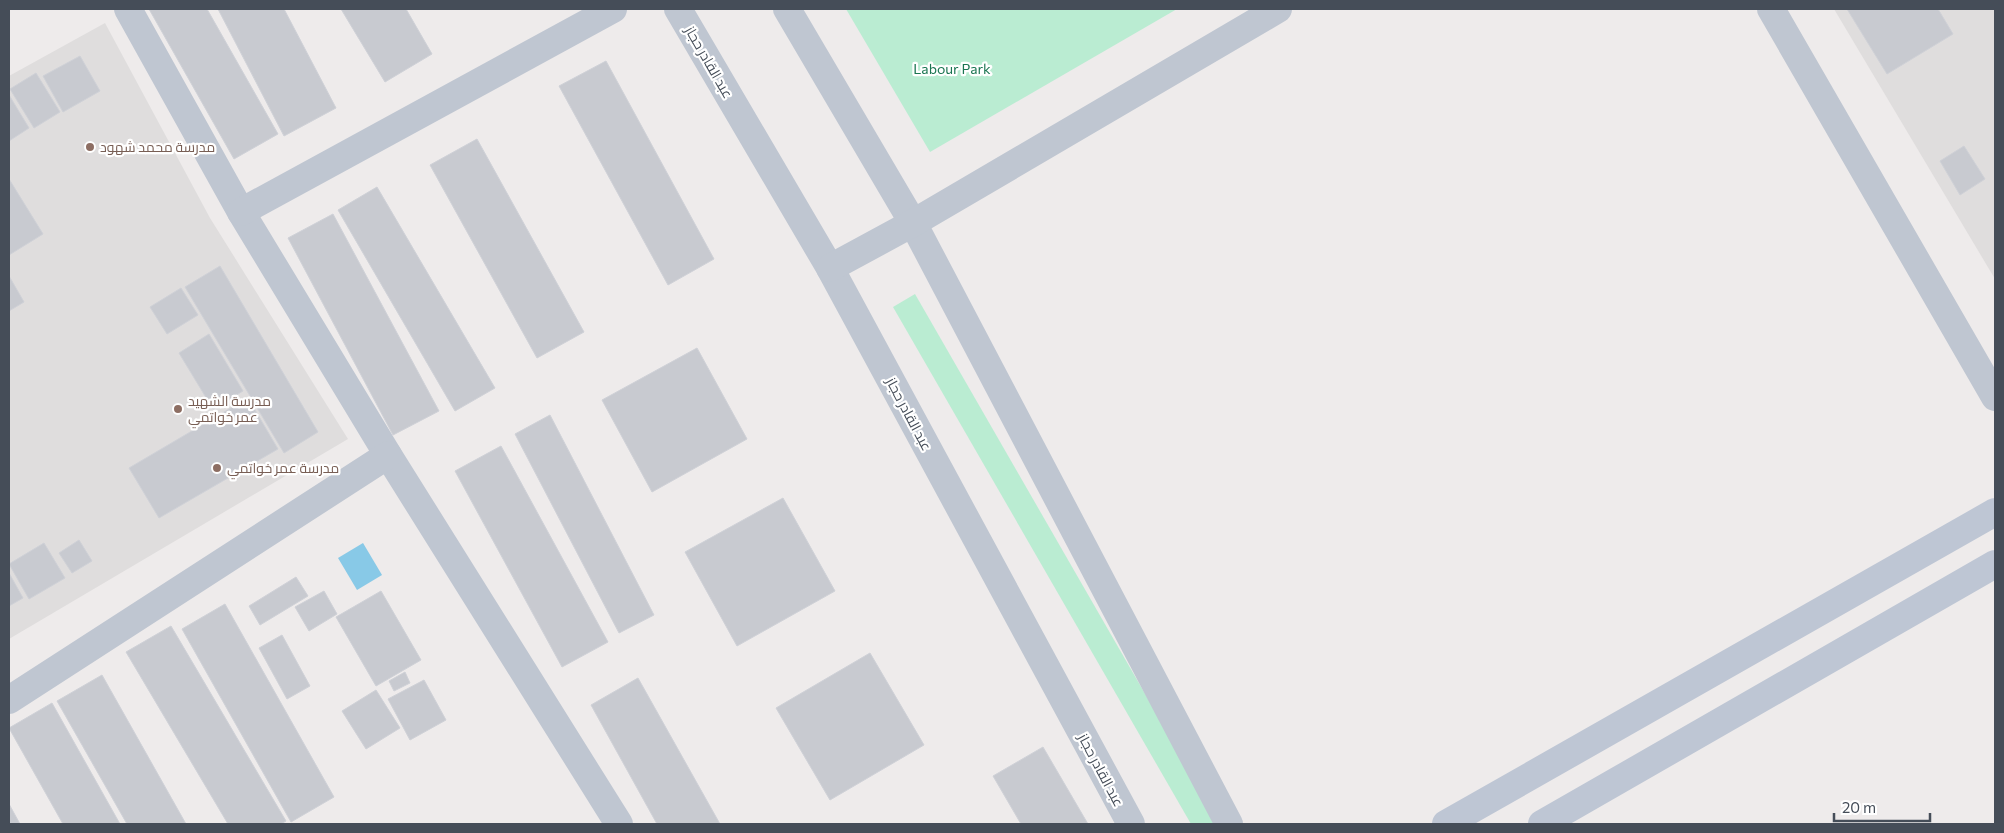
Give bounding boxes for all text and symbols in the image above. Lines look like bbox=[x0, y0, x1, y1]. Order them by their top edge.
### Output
street label: عبد القادر حجاز bbox=[681, 22, 737, 101]
park label: Labour Park bbox=[913, 60, 991, 77]
place label: مدرسة محمد شهود bbox=[100, 138, 215, 155]
marker: مدرسة محمد شهود bbox=[84, 141, 96, 153]
street label: عبد القادر حجاز bbox=[883, 373, 936, 453]
place label: مدرسة الشهيد عمر خواتمي bbox=[188, 392, 271, 429]
marker: مدرسة الشهيد عمر خواتمي bbox=[172, 403, 184, 415]
place label: مدرسة عمر خواتمي bbox=[227, 459, 339, 480]
marker: مدرسة عمر خواتمي bbox=[211, 462, 223, 474]
street label: عبد القادر حجاز bbox=[1075, 729, 1128, 809]
scale bar bbox=[1834, 790, 1930, 822]
text: 20 m bbox=[1842, 798, 1876, 816]

